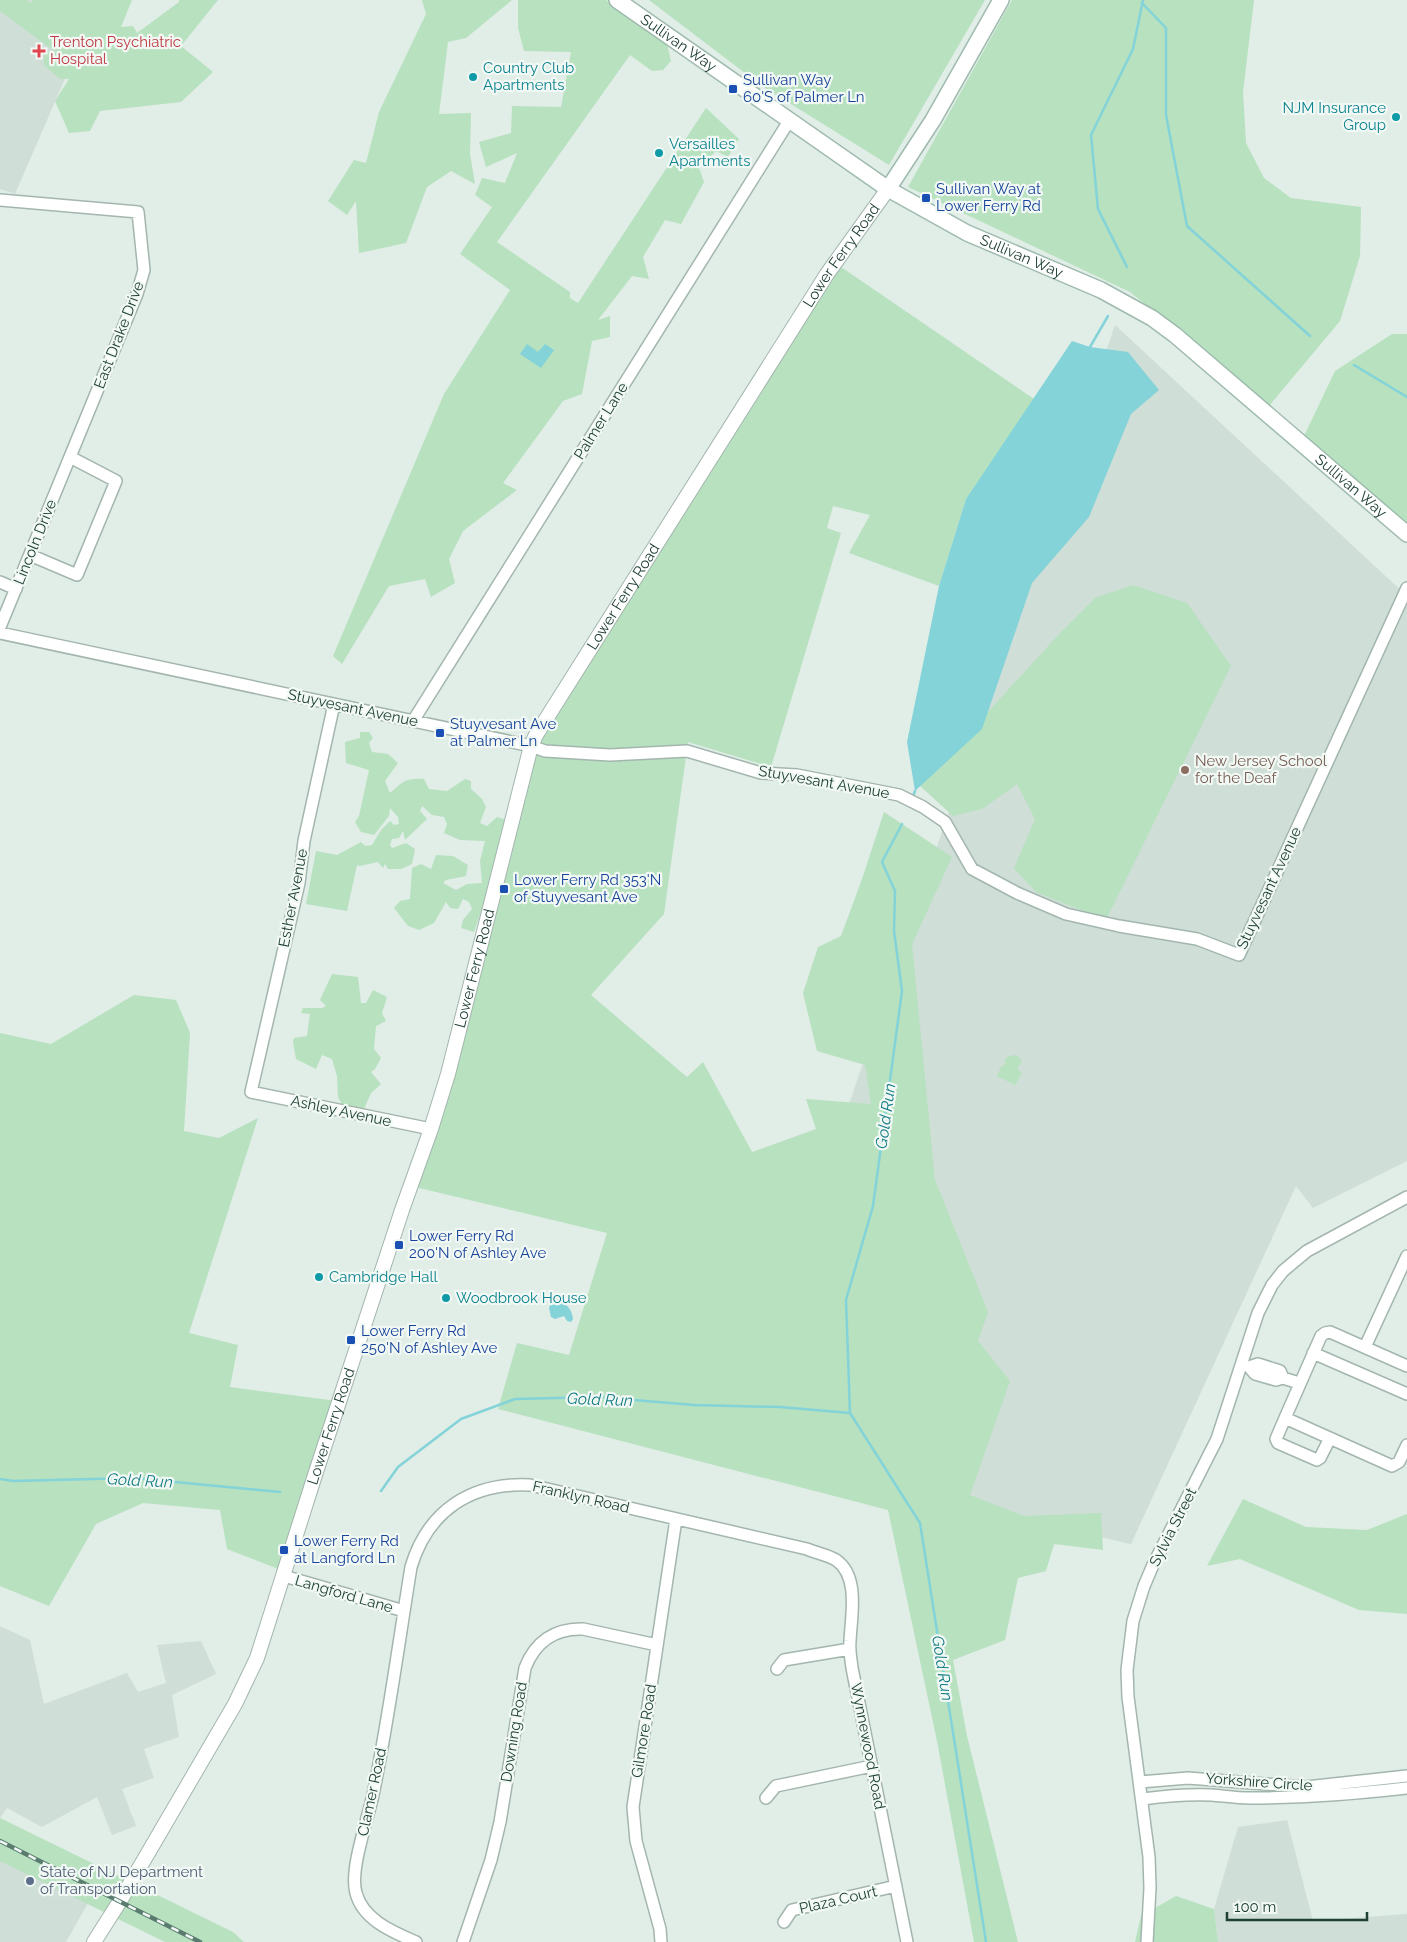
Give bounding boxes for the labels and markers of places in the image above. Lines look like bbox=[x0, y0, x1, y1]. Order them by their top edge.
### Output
place label: Trenton Psychiatric Hospital bbox=[50, 33, 181, 68]
marker: Trenton Psychiatric Hospital bbox=[32, 44, 46, 58]
place label: Country Club Apartments bbox=[483, 59, 574, 94]
marker: Country Club Apartments bbox=[467, 71, 479, 83]
place label: Sullivan Way 60'S of Palmer Ln bbox=[743, 71, 865, 106]
marker: Sullivan Way 60'S of Palmer Ln bbox=[727, 83, 739, 95]
place label: NJM Insurance Group bbox=[1282, 99, 1386, 134]
marker: NJM Insurance Group bbox=[1390, 111, 1402, 123]
place label: Versailles Apartments bbox=[669, 135, 750, 170]
marker: Versailles Apartments bbox=[653, 147, 665, 159]
place label: Sullivan Way at Lower Ferry Rd bbox=[936, 180, 1041, 215]
marker: Sullivan Way at Lower Ferry Rd bbox=[920, 192, 932, 204]
place label: Stuyvesant Ave at Palmer Ln bbox=[450, 715, 556, 750]
marker: Stuyvesant Ave at Palmer Ln bbox=[434, 727, 446, 739]
place label: New Jersey School for the Deaf bbox=[1195, 752, 1328, 787]
marker: New Jersey School for the Deaf bbox=[1179, 764, 1191, 776]
place label: Lower Ferry Rd 353'N of Stuyvesant Ave bbox=[514, 871, 661, 906]
marker: Lower Ferry Rd 353'N of Stuyvesant Ave bbox=[498, 883, 510, 895]
place label: Lower Ferry Rd 200'N of Ashley Ave bbox=[409, 1227, 546, 1262]
marker: Lower Ferry Rd 200'N of Ashley Ave bbox=[393, 1239, 405, 1251]
place label: Cambridge Hall bbox=[329, 1268, 439, 1286]
marker: Cambridge Hall bbox=[313, 1271, 325, 1283]
place label: Woodbrook House bbox=[456, 1289, 587, 1307]
marker: Woodbrook House bbox=[440, 1292, 452, 1304]
place label: Lower Ferry Rd 250'N of Ashley Ave bbox=[361, 1322, 497, 1357]
marker: Lower Ferry Rd 250'N of Ashley Ave bbox=[345, 1334, 357, 1346]
place label: Lower Ferry Rd at Langford Ln bbox=[294, 1532, 399, 1567]
marker: Lower Ferry Rd at Langford Ln bbox=[278, 1544, 290, 1556]
place label: State of NJ Department of Transportation bbox=[40, 1863, 203, 1898]
marker: State of NJ Department of Transportation bbox=[24, 1875, 36, 1887]

